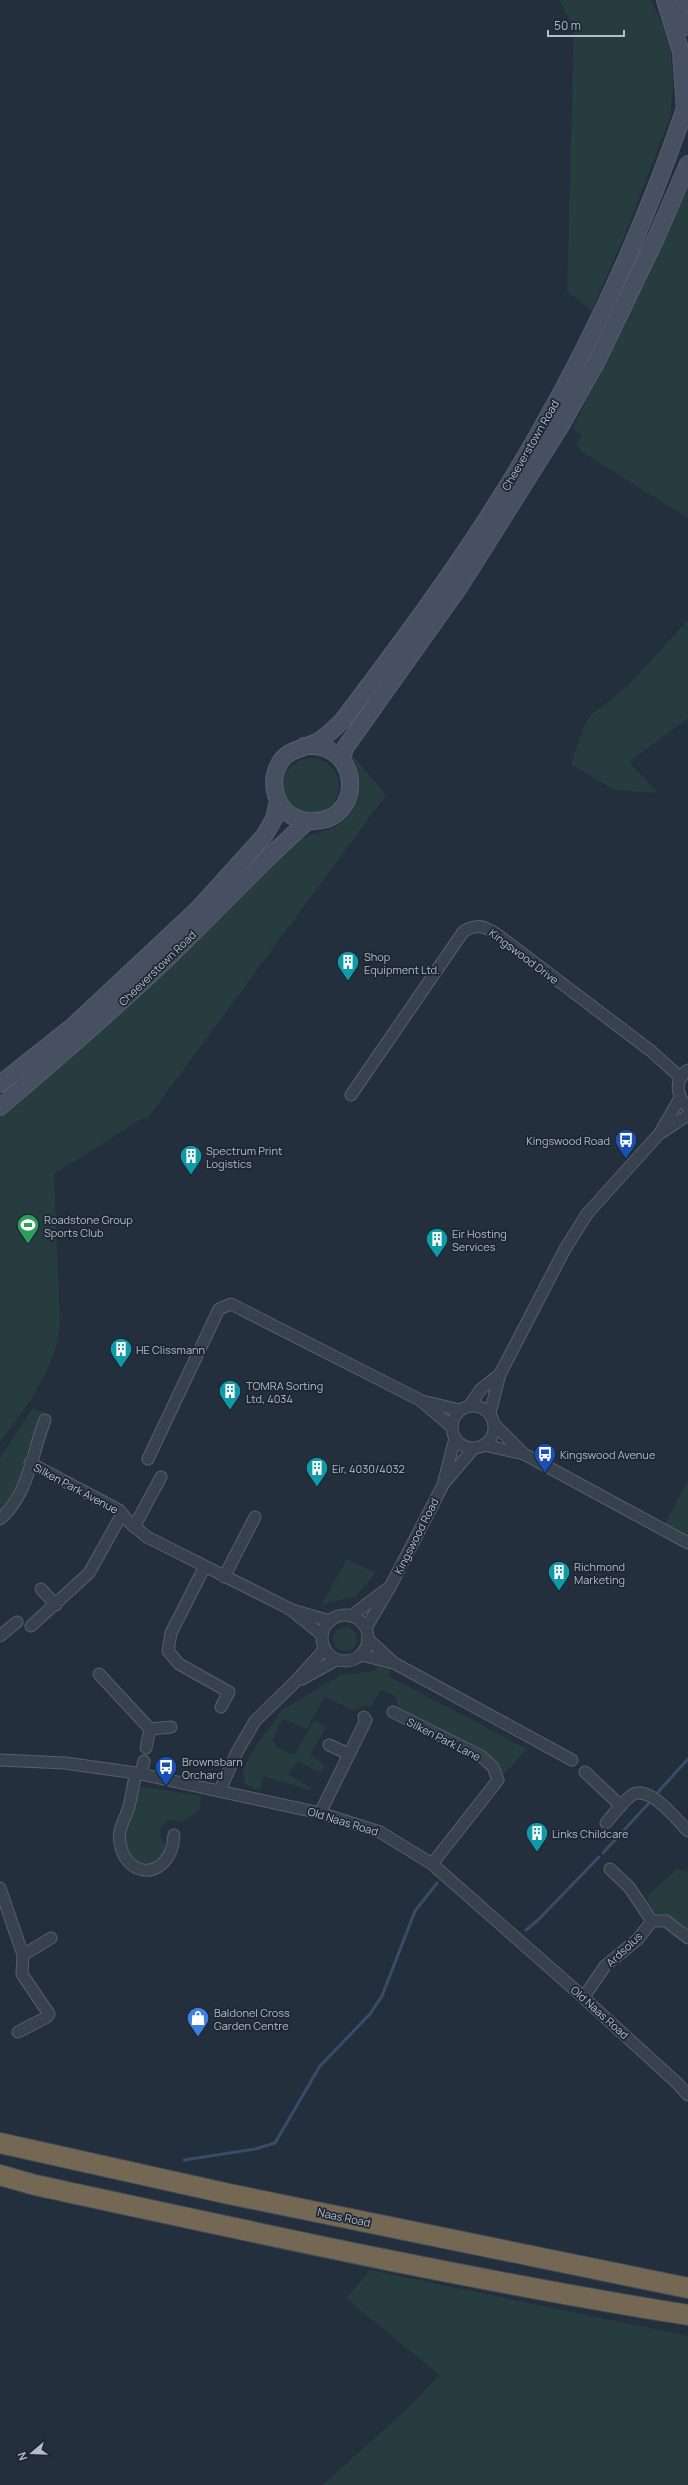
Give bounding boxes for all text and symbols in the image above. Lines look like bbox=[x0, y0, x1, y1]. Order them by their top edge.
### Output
scale bar bbox=[548, 12, 624, 38]
text: 50 m bbox=[554, 17, 581, 34]
street label: Cheeverstown Road bbox=[498, 397, 562, 493]
street label: Kingswood Drive bbox=[486, 925, 562, 987]
street label: Cheeverstown Road bbox=[115, 927, 199, 1009]
building icon: Shop Equipment Ltd. bbox=[335, 949, 361, 982]
place label: Shop Equipment Ltd. bbox=[364, 949, 440, 977]
bus stop icon: Kingswood Road bbox=[613, 1127, 639, 1160]
place label: Kingswood Road bbox=[526, 1133, 610, 1148]
building icon: Spectrum Print Logistics bbox=[178, 1143, 204, 1176]
place label: Spectrum Print Logistics bbox=[206, 1143, 282, 1171]
sports icon: Roadstone Group Sports Club bbox=[15, 1212, 41, 1245]
place label: Roadstone Group Sports Club bbox=[44, 1212, 133, 1240]
building icon: Eir Hosting Services bbox=[424, 1226, 450, 1259]
place label: Eir Hosting Services bbox=[452, 1226, 507, 1254]
building icon: HE Clissmann bbox=[108, 1336, 134, 1369]
place label: HE Clissmann bbox=[136, 1342, 205, 1357]
building icon: TOMRA Sorting Ltd, 4034 bbox=[217, 1378, 243, 1411]
place label: TOMRA Sorting Ltd, 4034 bbox=[246, 1378, 323, 1406]
bus stop icon: Kingswood Avenue bbox=[532, 1441, 558, 1474]
place label: Kingswood Avenue bbox=[560, 1447, 656, 1462]
building icon: Eir, 4030/4032 bbox=[304, 1455, 330, 1488]
street label: Silken Park Avenue bbox=[31, 1459, 122, 1517]
place label: Eir, 4030/4032 bbox=[332, 1461, 405, 1476]
street label: Kingswood Road bbox=[390, 1495, 442, 1577]
building icon: Richmond Marketing bbox=[546, 1559, 572, 1592]
place label: Richmond Marketing bbox=[574, 1559, 625, 1587]
street label: Silken Park Lane bbox=[404, 1714, 484, 1764]
bus stop icon: Brownsbarn Orchard bbox=[153, 1754, 179, 1787]
place label: Brownsbarn Orchard bbox=[182, 1754, 243, 1782]
street label: Old Naas Road bbox=[306, 1803, 380, 1839]
building icon: Links Childcare bbox=[524, 1820, 550, 1853]
place label: Links Childcare bbox=[552, 1826, 629, 1841]
street label: Ardsolus bbox=[603, 1928, 646, 1970]
street label: Old Naas Road bbox=[568, 1982, 632, 2042]
shop icon: Baldonel Cross Garden Centre bbox=[185, 2005, 211, 2038]
place label: Baldonel Cross Garden Centre bbox=[214, 2005, 290, 2033]
street label: Naas Road bbox=[316, 2204, 372, 2230]
north arrow bbox=[12, 2433, 52, 2473]
text: N bbox=[14, 2450, 30, 2463]

